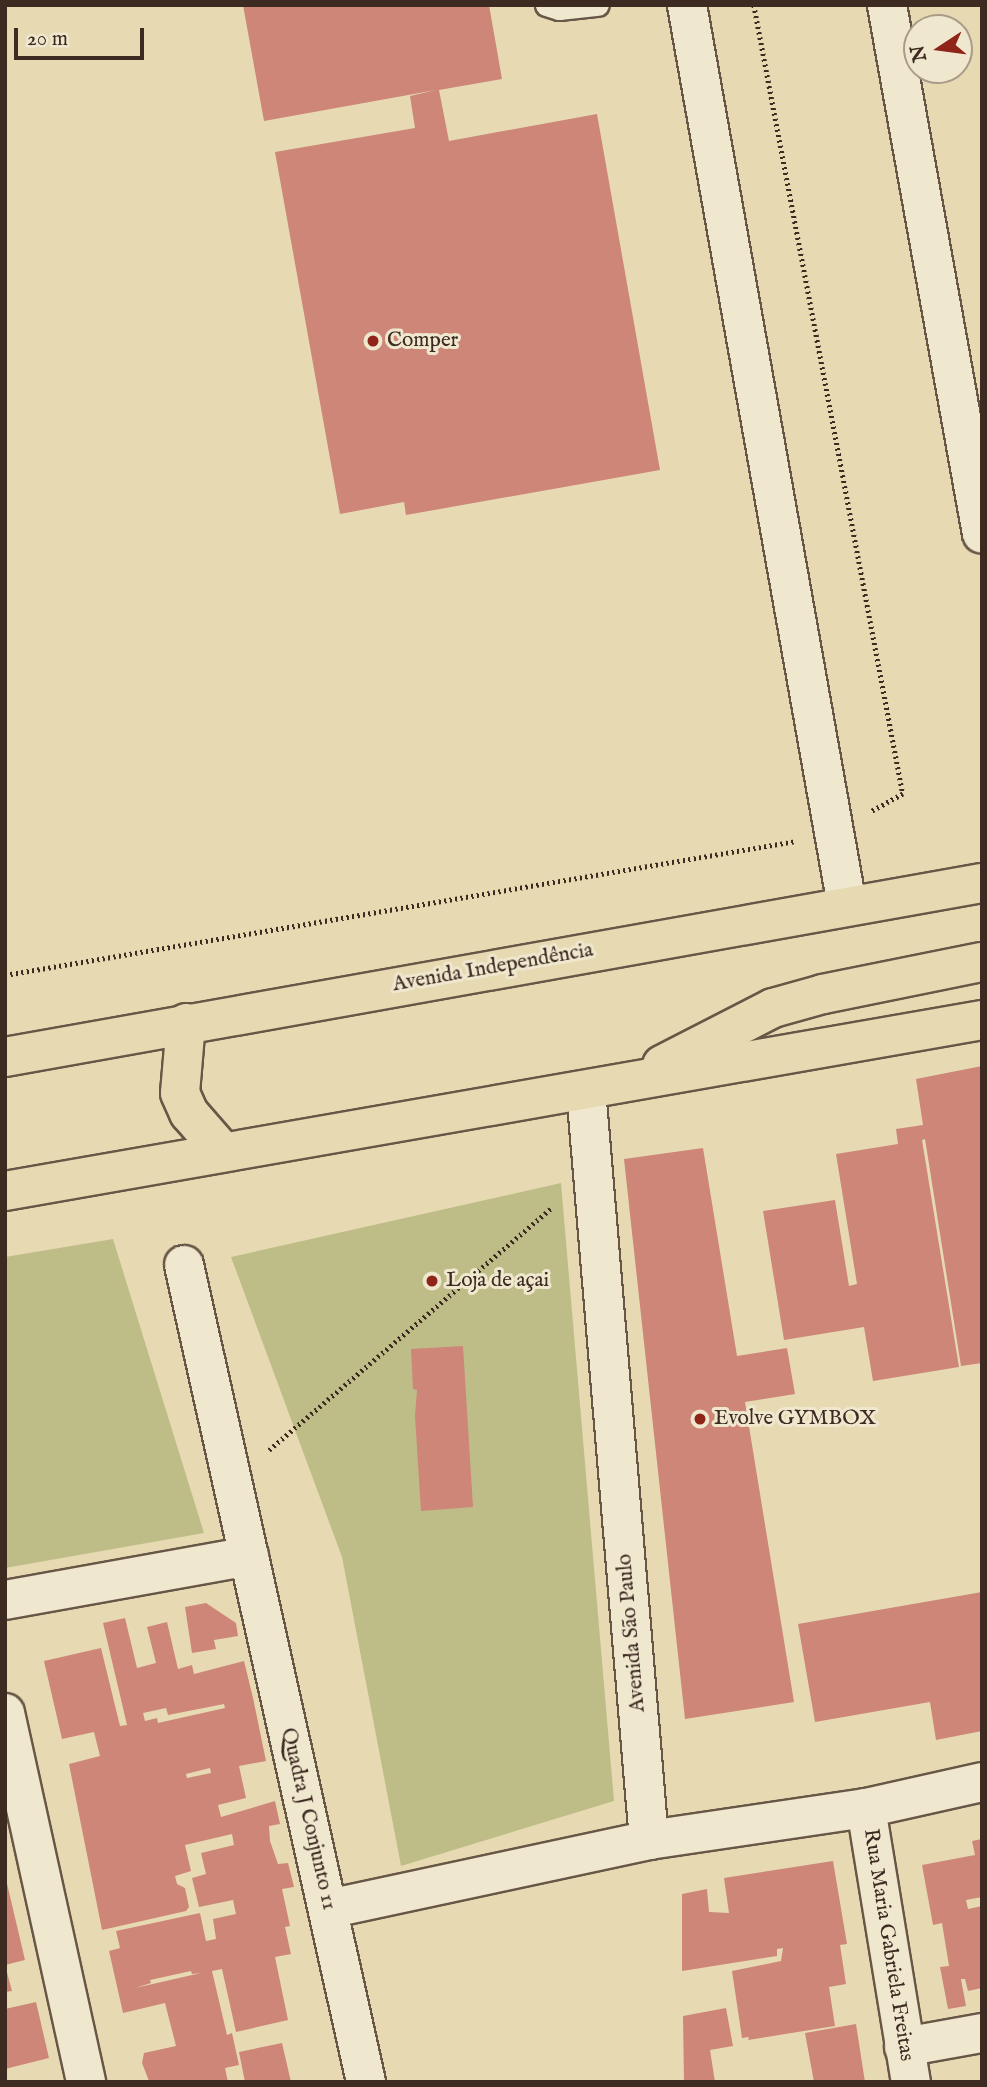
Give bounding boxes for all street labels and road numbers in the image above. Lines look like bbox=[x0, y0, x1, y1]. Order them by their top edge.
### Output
street label: Avenida Independência bbox=[391, 938, 595, 998]
street label: Avenida São Paulo bbox=[613, 1553, 651, 1713]
street label: Quadra J Conjunto 11 bbox=[275, 1726, 341, 1912]
street label: Rua Maria Gabriela Freitas bbox=[857, 1827, 919, 2063]

